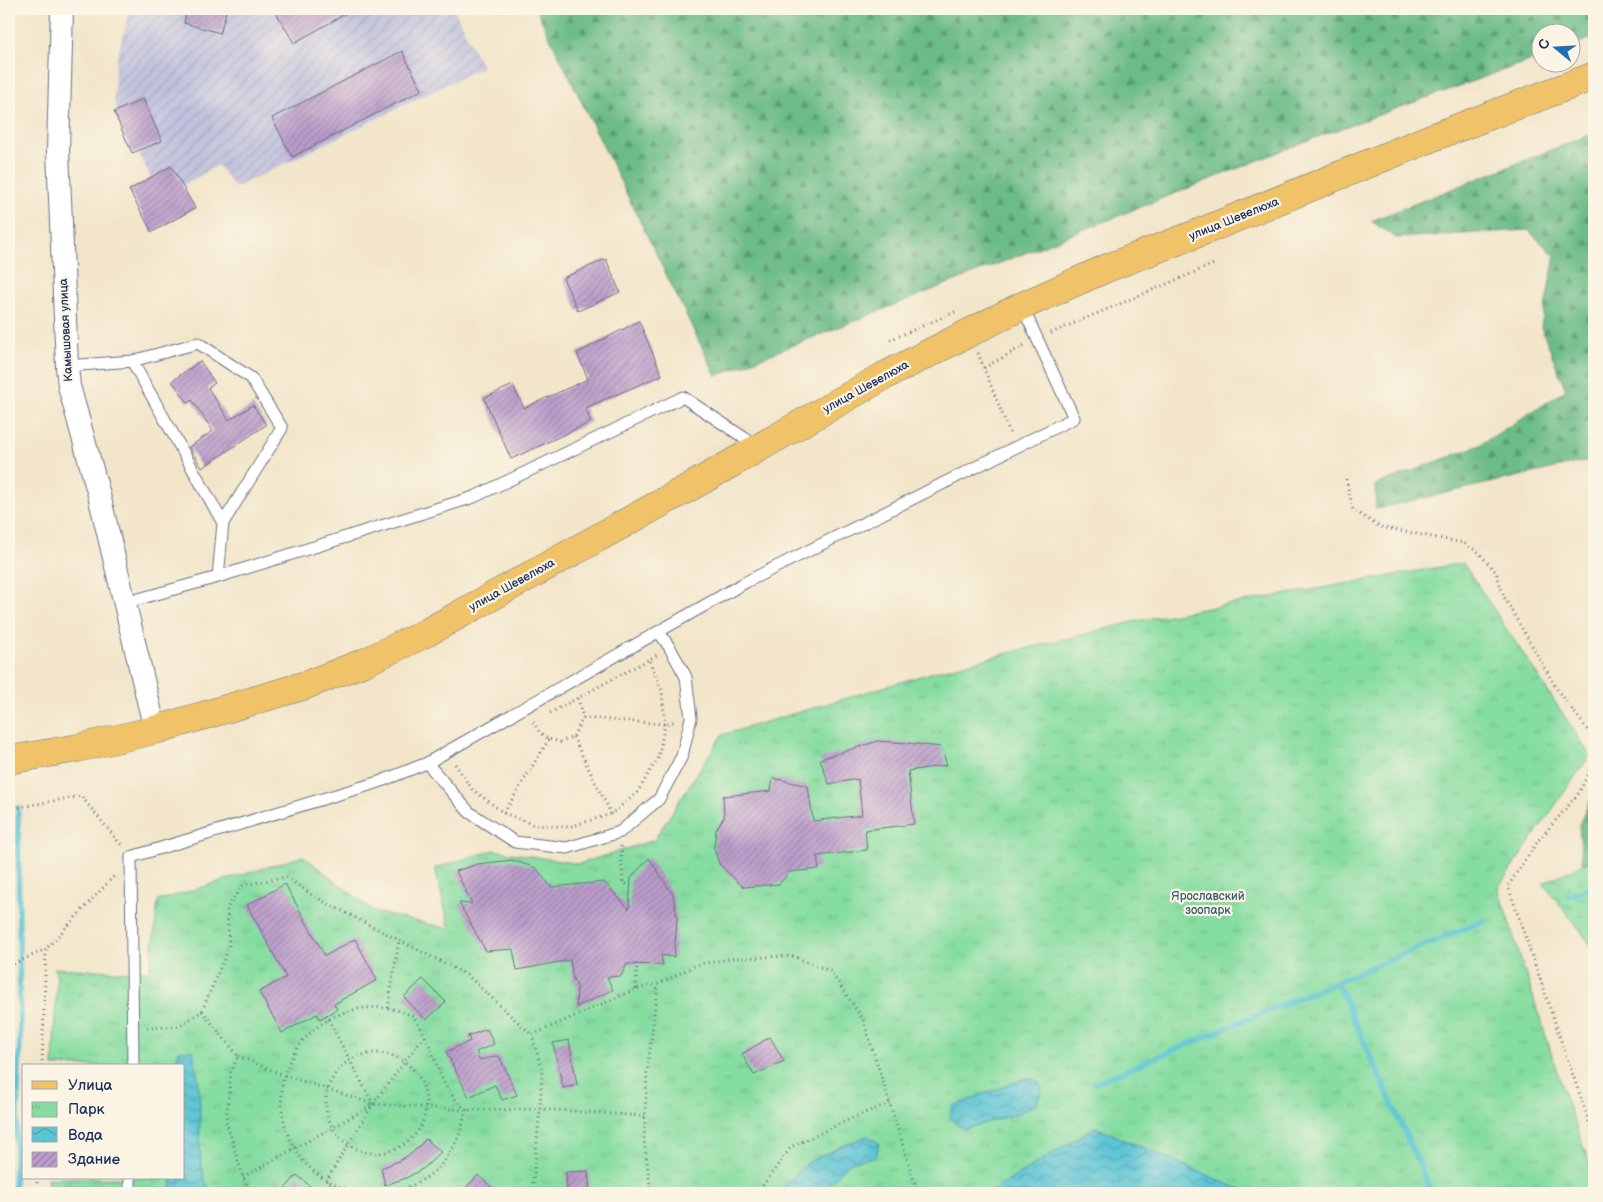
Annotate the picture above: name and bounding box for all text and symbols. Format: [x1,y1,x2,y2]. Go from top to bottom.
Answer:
north arrow [1530,22,1580,72]
text: С [1535,37,1554,51]
street label: улица Шевелюха [1187,194,1281,244]
street label: Камышовая улица [56,278,76,382]
street label: улица Шевелюха [821,357,911,417]
street label: улица Шевелюха [467,555,557,615]
park label: Ярославский зоопарк [1171,889,1245,918]
legend [22,1064,185,1180]
text: Улица [68,1076,113,1095]
text: Парк [68,1100,105,1119]
text: Вода [68,1126,103,1145]
text: Здание [68,1150,120,1169]

